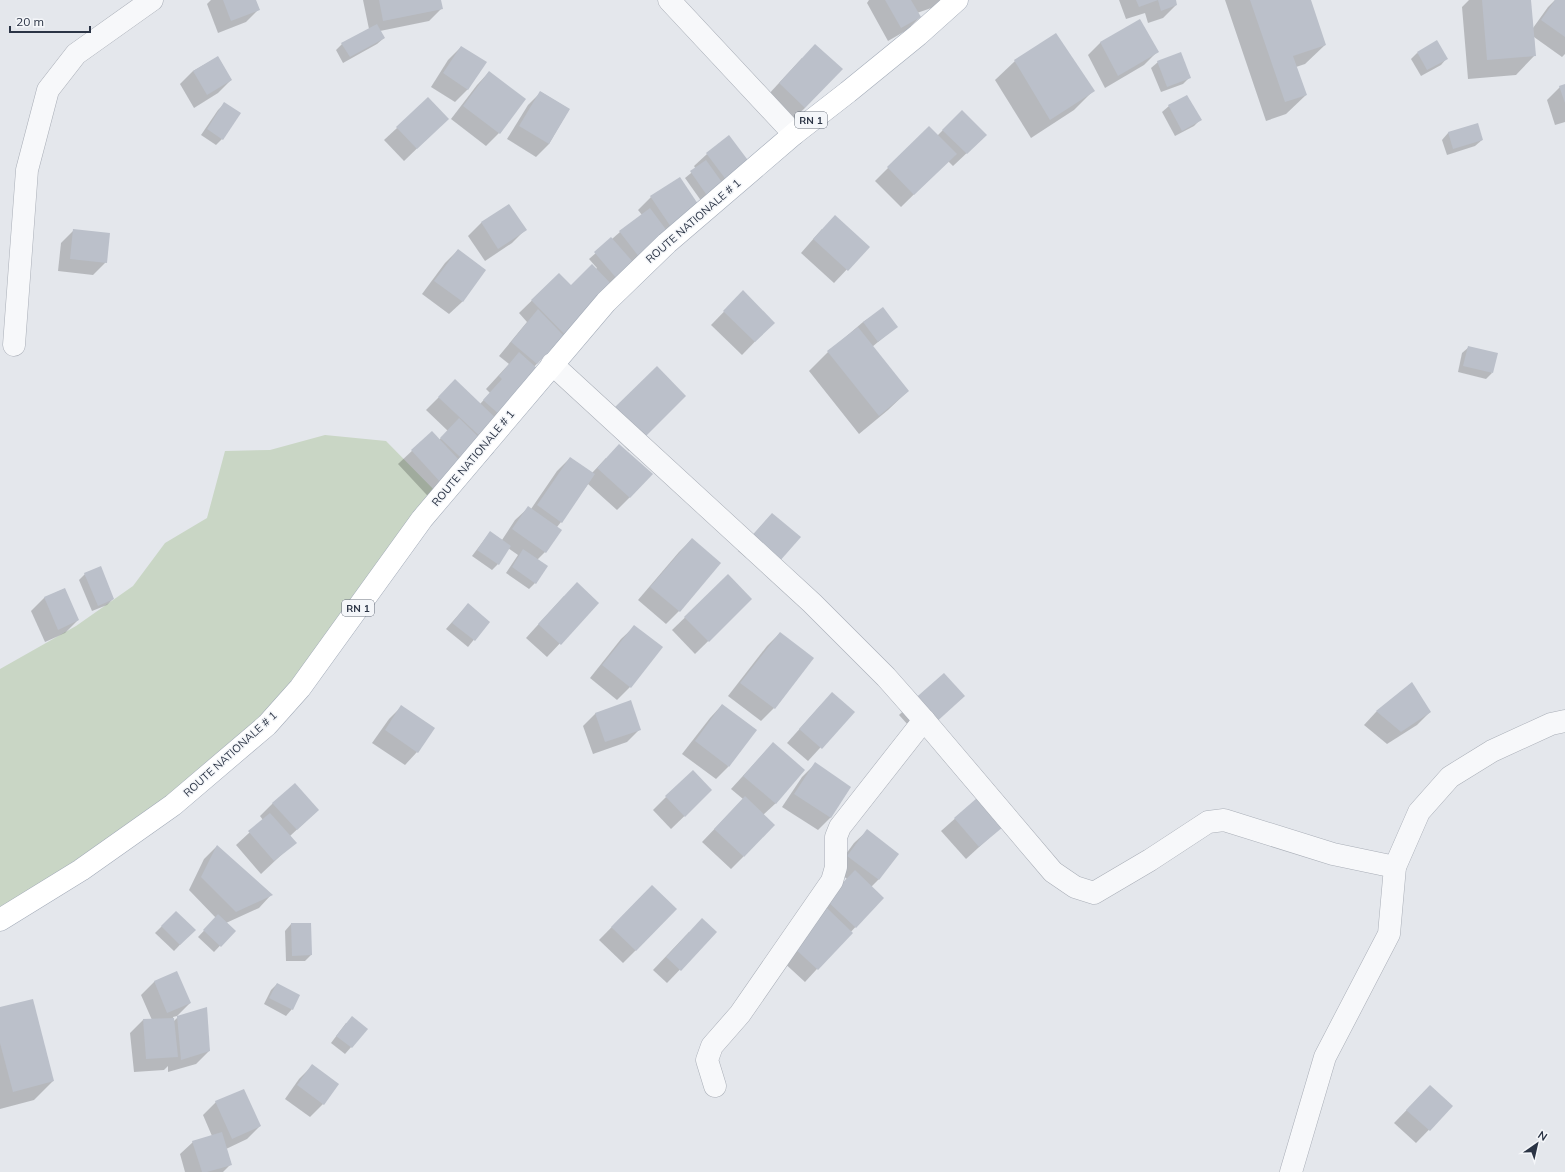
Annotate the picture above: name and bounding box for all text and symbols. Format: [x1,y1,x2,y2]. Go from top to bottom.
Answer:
scale bar [10,8,90,34]
text: 20 m [16,14,44,29]
road number: RN 1 [795,112,827,128]
street label: ROUTE NATIONALE # 1 [643,176,743,266]
street label: ROUTE NATIONALE # 1 [429,407,517,509]
road number: RN 1 [342,600,374,616]
street label: ROUTE NATIONALE # 1 [180,708,280,800]
north arrow [1517,1124,1557,1164]
text: N [1535,1128,1550,1144]

